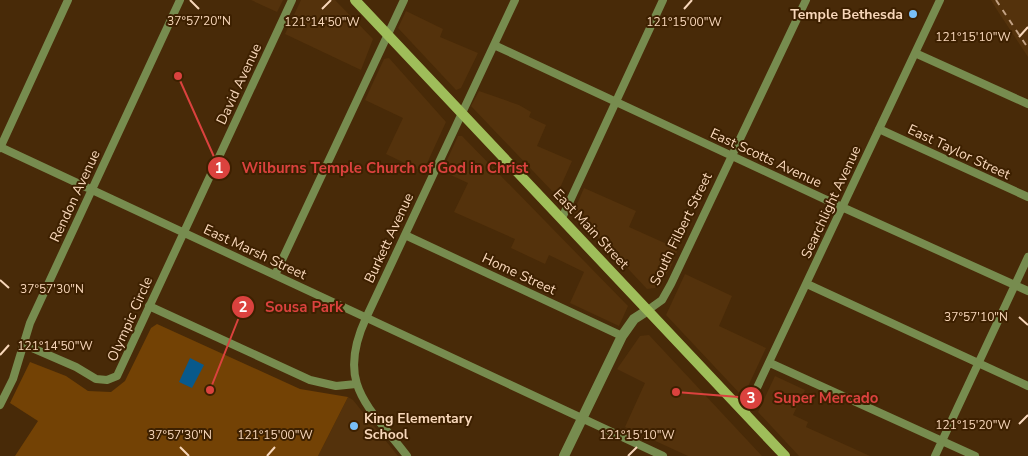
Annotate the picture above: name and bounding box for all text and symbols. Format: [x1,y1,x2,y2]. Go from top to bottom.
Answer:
place label: Temple Bethesda [790,5,903,24]
marker: Temple Bethesda [907,8,919,20]
text: 37°57'20"N [167,13,231,29]
text: 121°14'50"W [284,14,360,30]
text: 121°15'00"W [646,14,722,30]
text: 121°15'10"W [935,29,1011,45]
street label: David Avenue [212,40,266,128]
street label: East Taylor Street [905,120,1013,184]
street label: East Scotts Avenue [707,124,825,192]
street label: Searchlight Avenue [796,142,866,262]
street label: Rendon Avenue [45,147,105,245]
callout: Wilburns Temple Church of God in Christ [207,153,539,183]
text: 1 [214,158,224,178]
text: Wilburns Temple Church of God in Christ [242,158,529,178]
street label: South Filbert Street [645,169,717,289]
street label: East Main Street [549,185,633,273]
street label: Burkett Avenue [360,190,418,286]
street label: East Marsh Street [200,220,310,284]
street label: Home Street [479,249,559,299]
street label: Olympic Circle [103,274,157,364]
text: 37°57'30"N [20,281,84,297]
callout: Sousa Park [230,292,353,322]
text: 2 [238,297,248,317]
text: Sousa Park [265,297,344,317]
text: 37°57'10"N [944,309,1008,325]
text: 121°14'50"W [17,338,93,354]
callout: Super Mercado [739,383,889,413]
text: 3 [746,388,756,408]
text: Super Mercado [773,388,879,408]
place label: King Elementary School [364,409,473,444]
text: 121°15'20"W [935,417,1011,433]
marker: King Elementary School [348,420,360,432]
text: 37°57'30"N [148,427,212,443]
text: 121°15'00"W [237,427,313,443]
text: 121°15'10"W [599,427,675,443]

